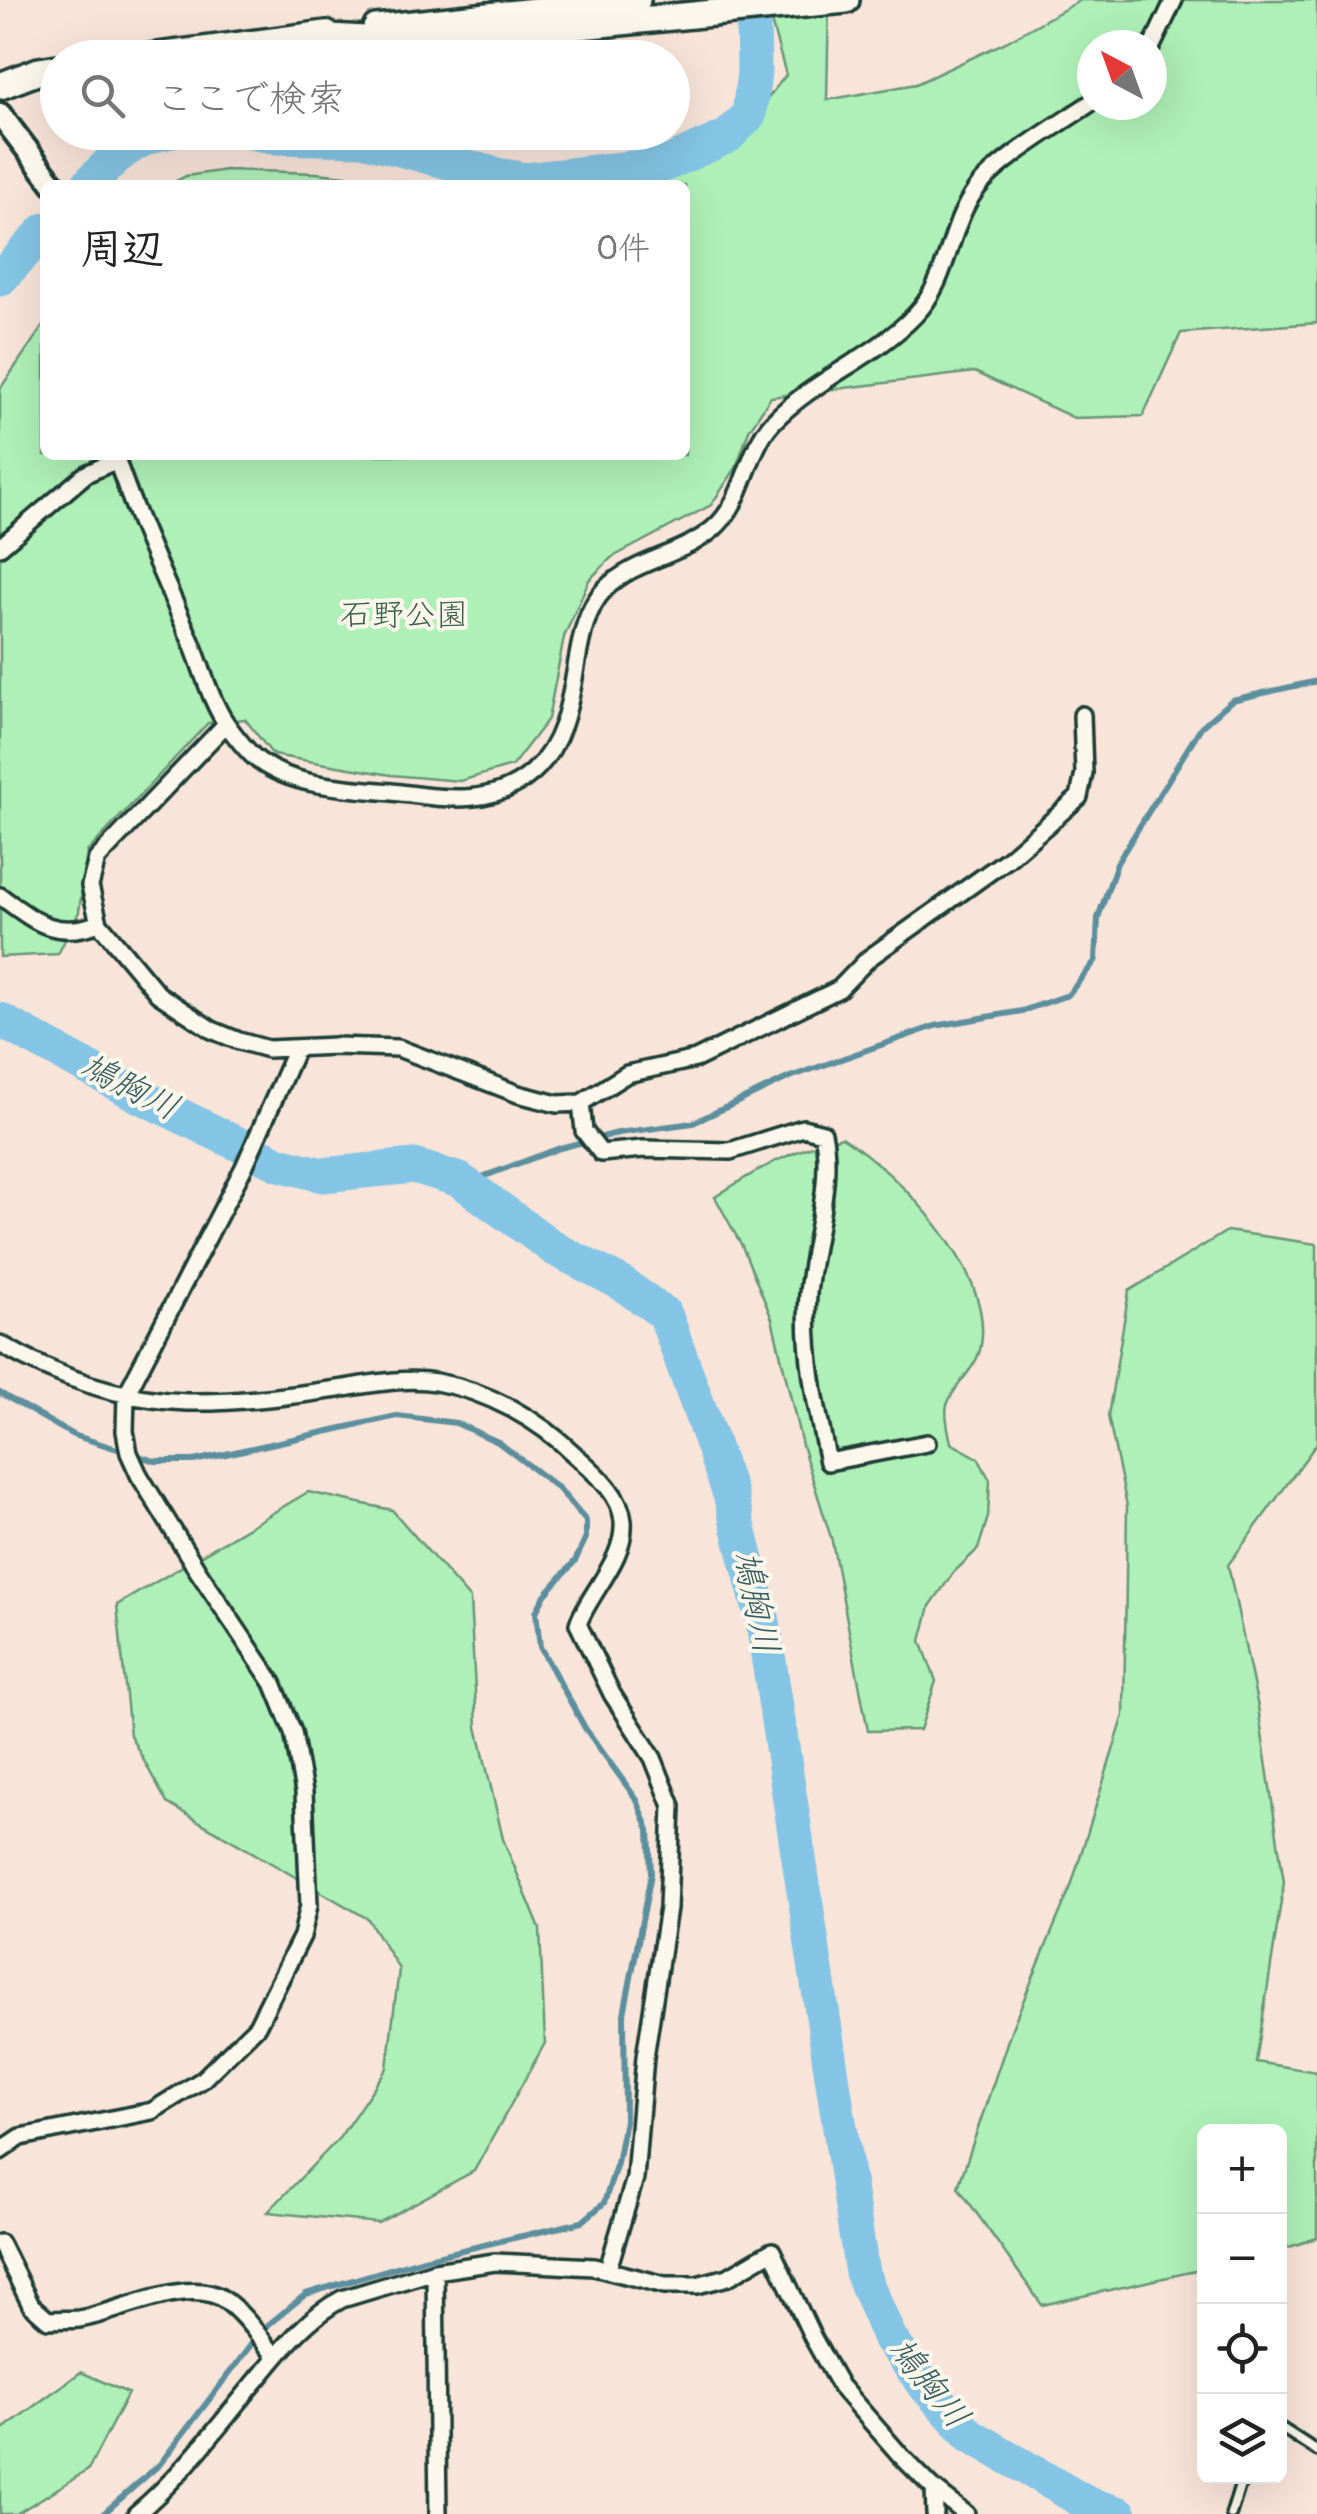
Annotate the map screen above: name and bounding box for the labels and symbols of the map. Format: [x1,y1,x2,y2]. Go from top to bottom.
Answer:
north arrow [1077,30,1167,120]
park label: 石野公園 [340,595,468,635]
water label: 鳩胸川 [73,1044,187,1130]
water label: 鳩胸川 [724,1546,788,1658]
water label: 鳩胸川 [879,2328,979,2438]

